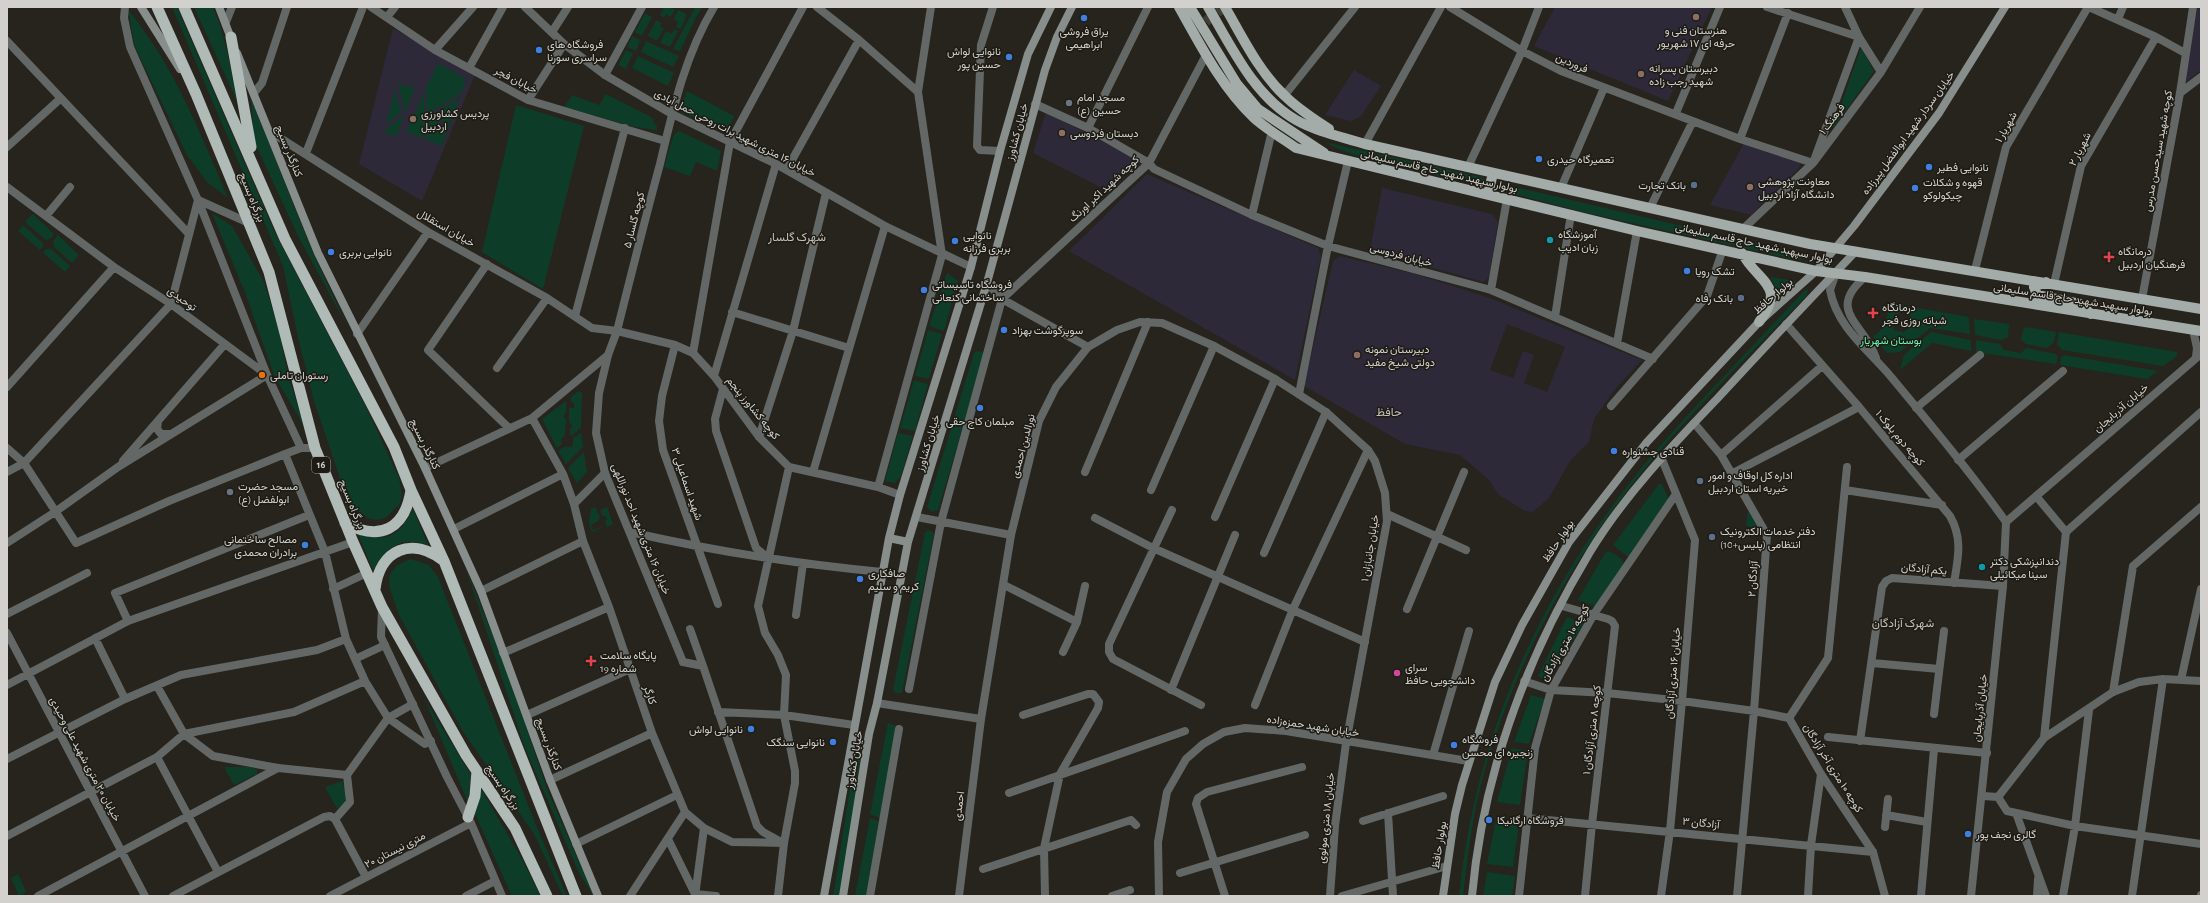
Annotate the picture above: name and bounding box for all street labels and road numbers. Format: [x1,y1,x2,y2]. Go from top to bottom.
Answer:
street label: فروردین [1554,51,1590,76]
street label: خیابان فجر [491,64,539,96]
street label: خیابان سردار شهید ابوالفضل پیرزاده [1860,69,1958,198]
street label: خیابان ۱۶ متری شهید برات روحی حمل آبادی [652,87,817,180]
street label: کوچه شهید سیدحسن مدرس [2142,89,2176,213]
street label: خیابان کشاورز [1004,102,1031,163]
street label: فرهنگ ۱ [1817,102,1848,137]
street label: شهریار ۱ [1993,109,2020,145]
street label: کنارگذر بسیج [272,123,304,180]
street label: شهریار ۲ [2067,130,2094,168]
street label: بولوار سپهبد شهید حاج قاسم سلیمانی [1359,148,1519,196]
street label: کوچه شهید اکبر اورنگ [1067,154,1143,226]
street label: بزرگراه بسیج [235,171,267,224]
street label: کوچه گلسار ۵ [622,191,648,250]
street label: خیابان استقلال [415,207,477,250]
street label: بولوار سپهبد شهید حاج قاسم سلیمانی [1674,221,1834,267]
street label: خیابان فردوسی [1368,241,1433,270]
street label: بولوار حافظ [1751,276,1795,317]
street label: بولوار سپهبد شهید حاج قاسم سلیمانی [1992,281,2153,319]
street label: توحیدی [165,285,199,314]
street label: کوچه کشاورز پنجم [723,374,782,443]
street label: خیابان آذربایجان [2092,381,2151,435]
street label: کوچه دوم بلوک ۱ [1872,408,1927,470]
street label: خیابان کشاورز [914,413,943,474]
street label: نورالدین احمدی [1009,413,1038,480]
street label: کنارگذر بسیج [406,417,442,472]
street label: شهید اسماعیلی ۳ [669,446,705,522]
road number: 16 [312,457,330,473]
street label: خیابان ۱۶ متری شهید احد نوراللهی [609,462,672,596]
street label: بزرگراه بسیج [335,478,367,531]
street label: خیابان جانبازان ۱ [1359,514,1382,582]
street label: بولوار حافظ [1540,518,1577,565]
street label: آزادگان ۲ [1746,559,1761,597]
street label: یکم آزادگان [1900,562,1948,578]
street label: کوچه ۱۰ متری آزادگان [1539,603,1593,684]
street label: خیابان ۱۶ متری آزادگان [1664,627,1683,719]
street label: خیابان آذربایجان [1971,673,1990,743]
street label: کارگر [640,683,658,707]
street label: کوچه ۸ متری آزادگان ۱ [1581,685,1605,776]
street label: خیابان ۲۰ متری شهید علی وحیدی [47,695,123,824]
street label: خیابان شهید حمزه‌زاده [1266,713,1360,740]
street label: کنارگذر بسیج [533,716,564,773]
street label: کوچه ۱۰ متری آخر آزادگان [1800,722,1865,815]
street label: خیابان کشاورز [843,730,866,791]
street label: بزرگراه بسیج [482,762,522,813]
street label: خیابان ۱۸ متری مولوی [1316,772,1337,864]
street label: احمدی [952,791,967,822]
street label: آزادگان ۳ [1682,816,1722,832]
street label: بولوار حافظ [1430,820,1449,870]
street label: ۲۰ متری نیستان [363,830,428,871]

